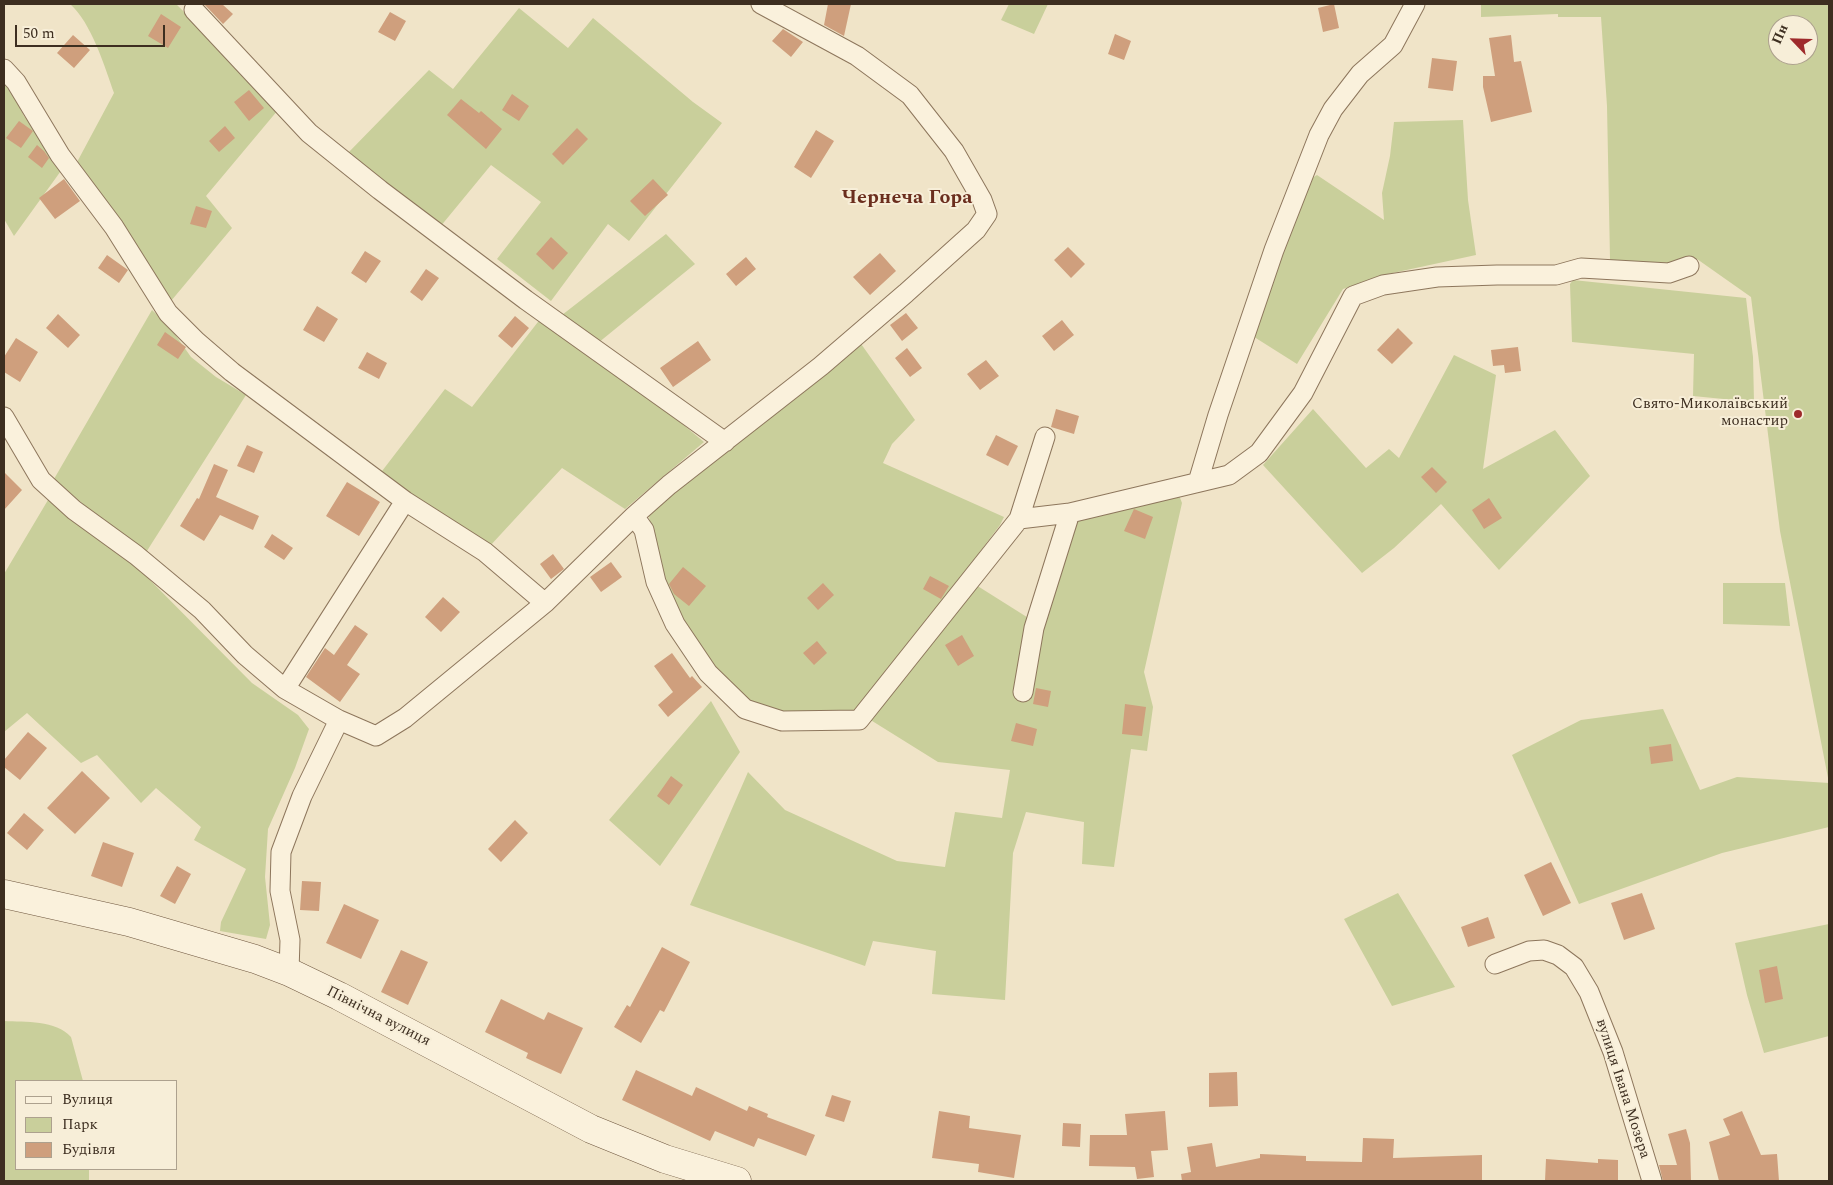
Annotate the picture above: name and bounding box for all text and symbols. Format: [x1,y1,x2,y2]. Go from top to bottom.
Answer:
scale bar [18,15,168,47]
north arrow [1768,15,1818,65]
text: Пн [1766,21,1793,48]
text: 50 m [23,22,55,45]
district label: Чернеча Гора [842,187,972,211]
place label: Свято-Миколаївський монастир [1632,396,1788,431]
marker: Свято-Миколаївський монастир [1792,408,1804,420]
street label: Північна вулиця [323,983,433,1051]
street label: вулиця Івана Мозера [1591,1017,1653,1161]
legend [15,1080,178,1170]
text: Вулиця [62,1088,113,1111]
text: Парк [62,1113,98,1136]
text: Будівля [62,1138,116,1161]

